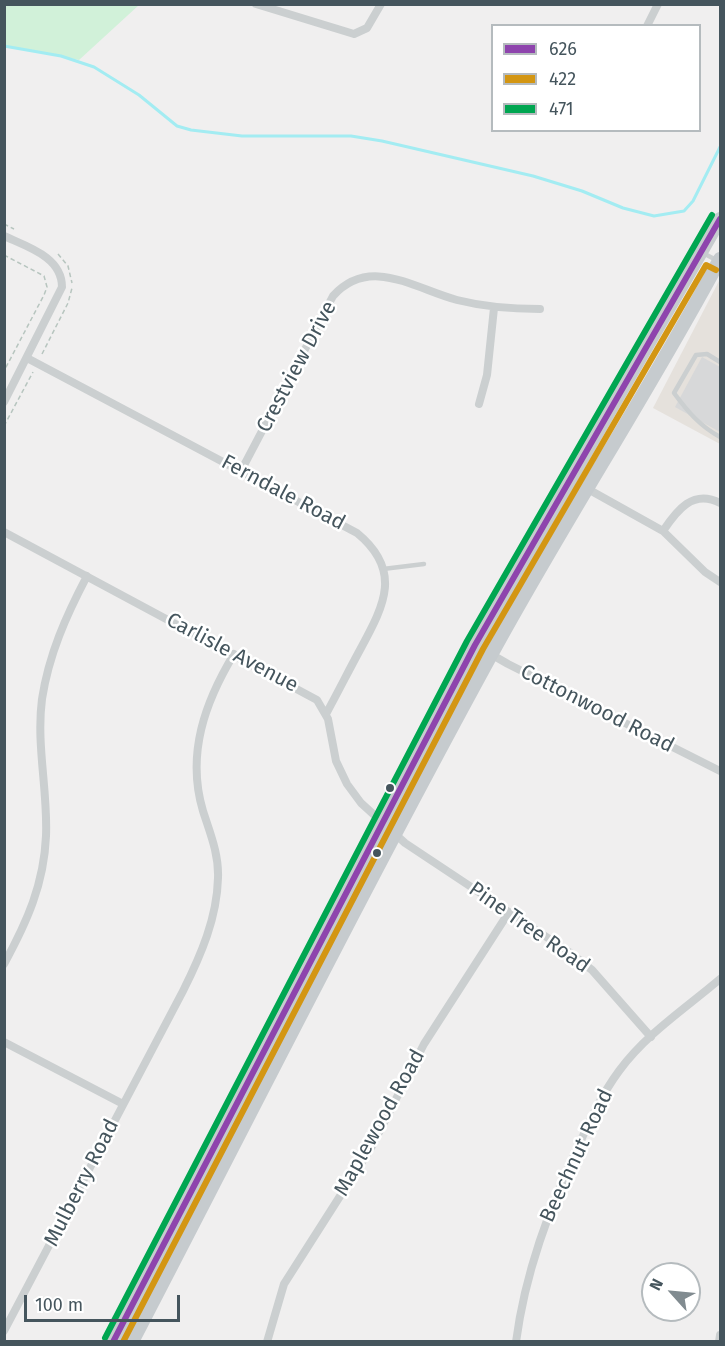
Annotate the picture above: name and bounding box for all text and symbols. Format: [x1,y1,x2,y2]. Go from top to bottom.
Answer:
legend [491,24,701,132]
text: 626 [549,38,577,60]
text: 422 [549,68,576,90]
text: 471 [549,98,574,120]
street label: Crestview Drive [252,297,342,437]
street label: Ferndale Road [217,450,349,536]
street label: Carlisle Avenue [162,608,302,698]
street label: Cottonwood Road [516,659,678,759]
unlabelled marker [384,782,396,794]
unlabelled marker [371,847,383,859]
street label: Pine Tree Road [464,877,594,979]
street label: Maplewood Road [329,1045,431,1201]
street label: Beechnut Road [535,1085,619,1227]
street label: Mulberry Road [39,1115,125,1251]
north arrow [641,1262,701,1322]
text: N [645,1275,667,1294]
scale bar [27,1283,183,1321]
text: 100 m [35,1294,83,1316]

